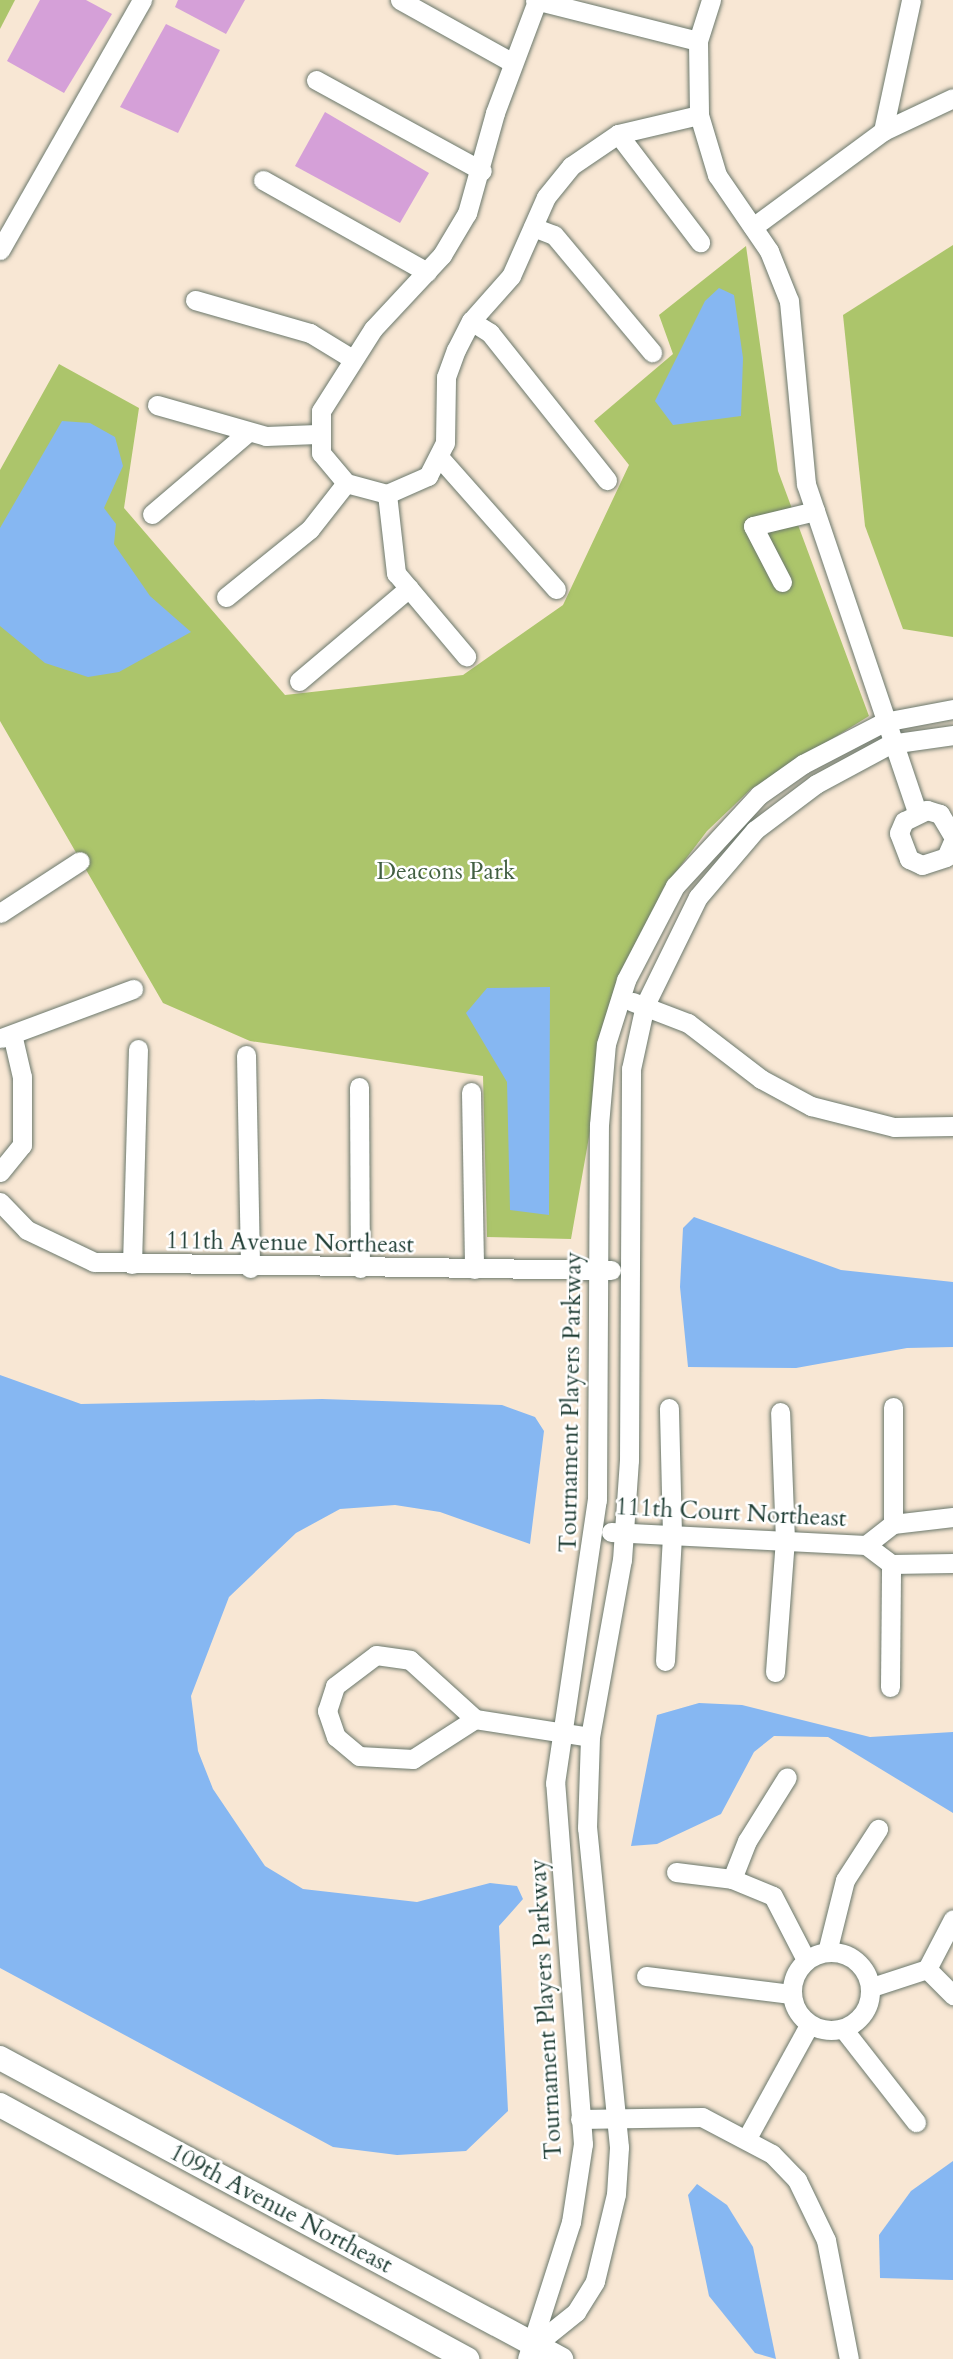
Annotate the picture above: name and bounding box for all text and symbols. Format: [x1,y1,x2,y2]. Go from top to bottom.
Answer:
park label: Deacons Park [377,858,515,886]
street label: 111th Avenue Northeast [166,1226,414,1260]
street label: Tournament Players Parkway [554,1251,588,1553]
street label: 111th Court Northeast [615,1493,847,1533]
street label: Tournament Players Parkway [524,1858,568,2160]
street label: 109th Avenue Northeast [165,2138,397,2280]

